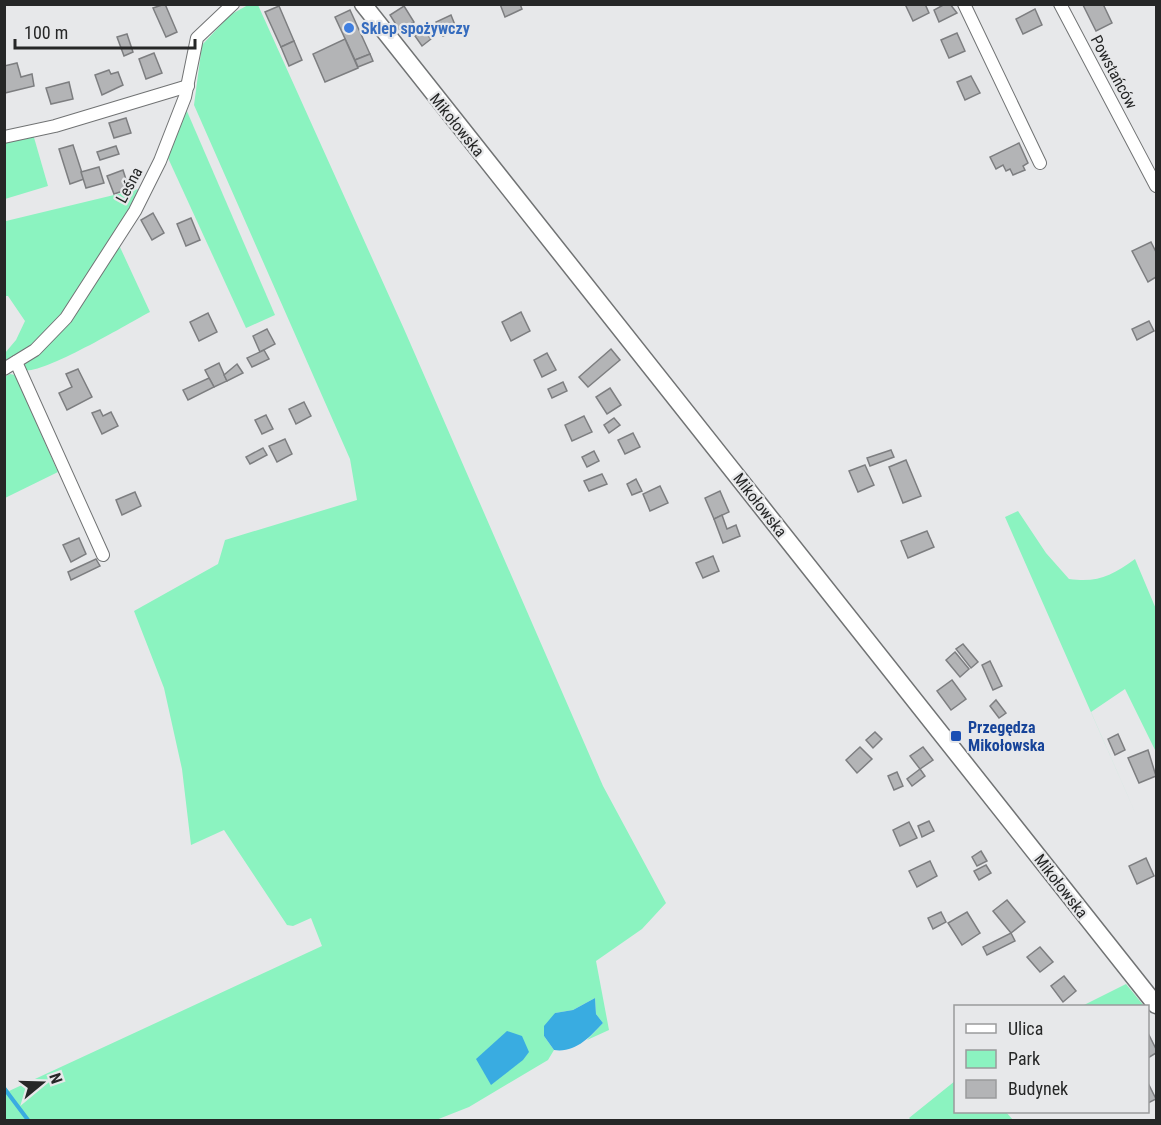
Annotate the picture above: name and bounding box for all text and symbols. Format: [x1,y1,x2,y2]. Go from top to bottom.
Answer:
scale bar [15,12,195,50]
place label: Sklep spożywczy [361,19,470,38]
marker: Sklep spożywczy [342,21,356,35]
text: 100 m [24,22,68,43]
street label: Powstańców [1087,32,1141,112]
street label: Mikołowska [426,90,488,160]
street label: Leśna [112,164,146,206]
street label: Mikołowska [729,469,791,541]
place label: Przegędza Mikołowska [968,718,1045,755]
marker: Przegędza Mikołowska [949,729,963,743]
street label: Mikołowska [1030,850,1092,922]
legend [954,1005,1149,1113]
text: Ulica [1008,1018,1043,1039]
text: Park [1008,1048,1040,1069]
north arrow [12,1053,72,1113]
text: N [45,1071,66,1086]
text: Budynek [1008,1078,1068,1099]

